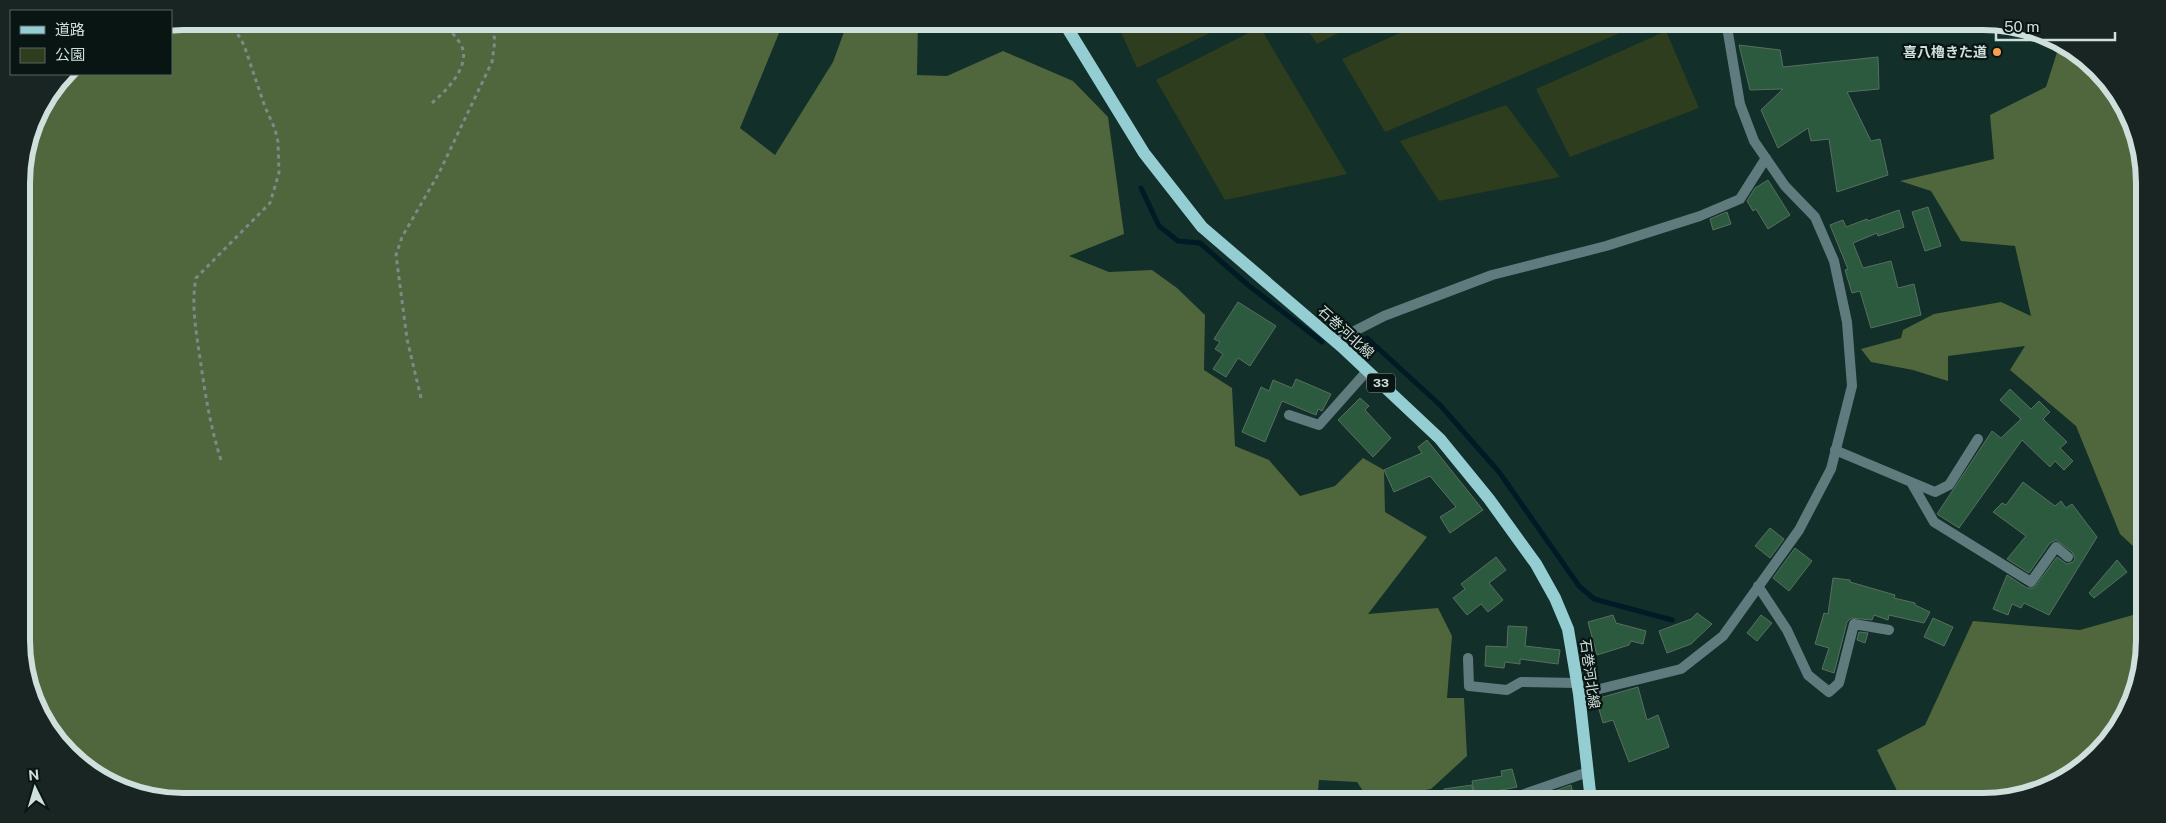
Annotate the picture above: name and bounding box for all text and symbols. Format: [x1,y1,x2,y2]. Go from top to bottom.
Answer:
legend [10,10,172,75]
scale bar [1996,10,2115,42]
text: 50 m [2004,18,2039,35]
text: 道路 [55,21,85,38]
place label: 喜八櫓きた道 [1903,44,1987,60]
text: 公園 [55,46,85,63]
marker: 喜八櫓きた道 [1991,46,2003,58]
street label: 石巻河北線 [1315,303,1377,361]
road number: 33 [1367,373,1395,392]
street label: 石巻河北線 [1577,638,1603,710]
north arrow [10,763,60,813]
text: N [28,767,40,783]

